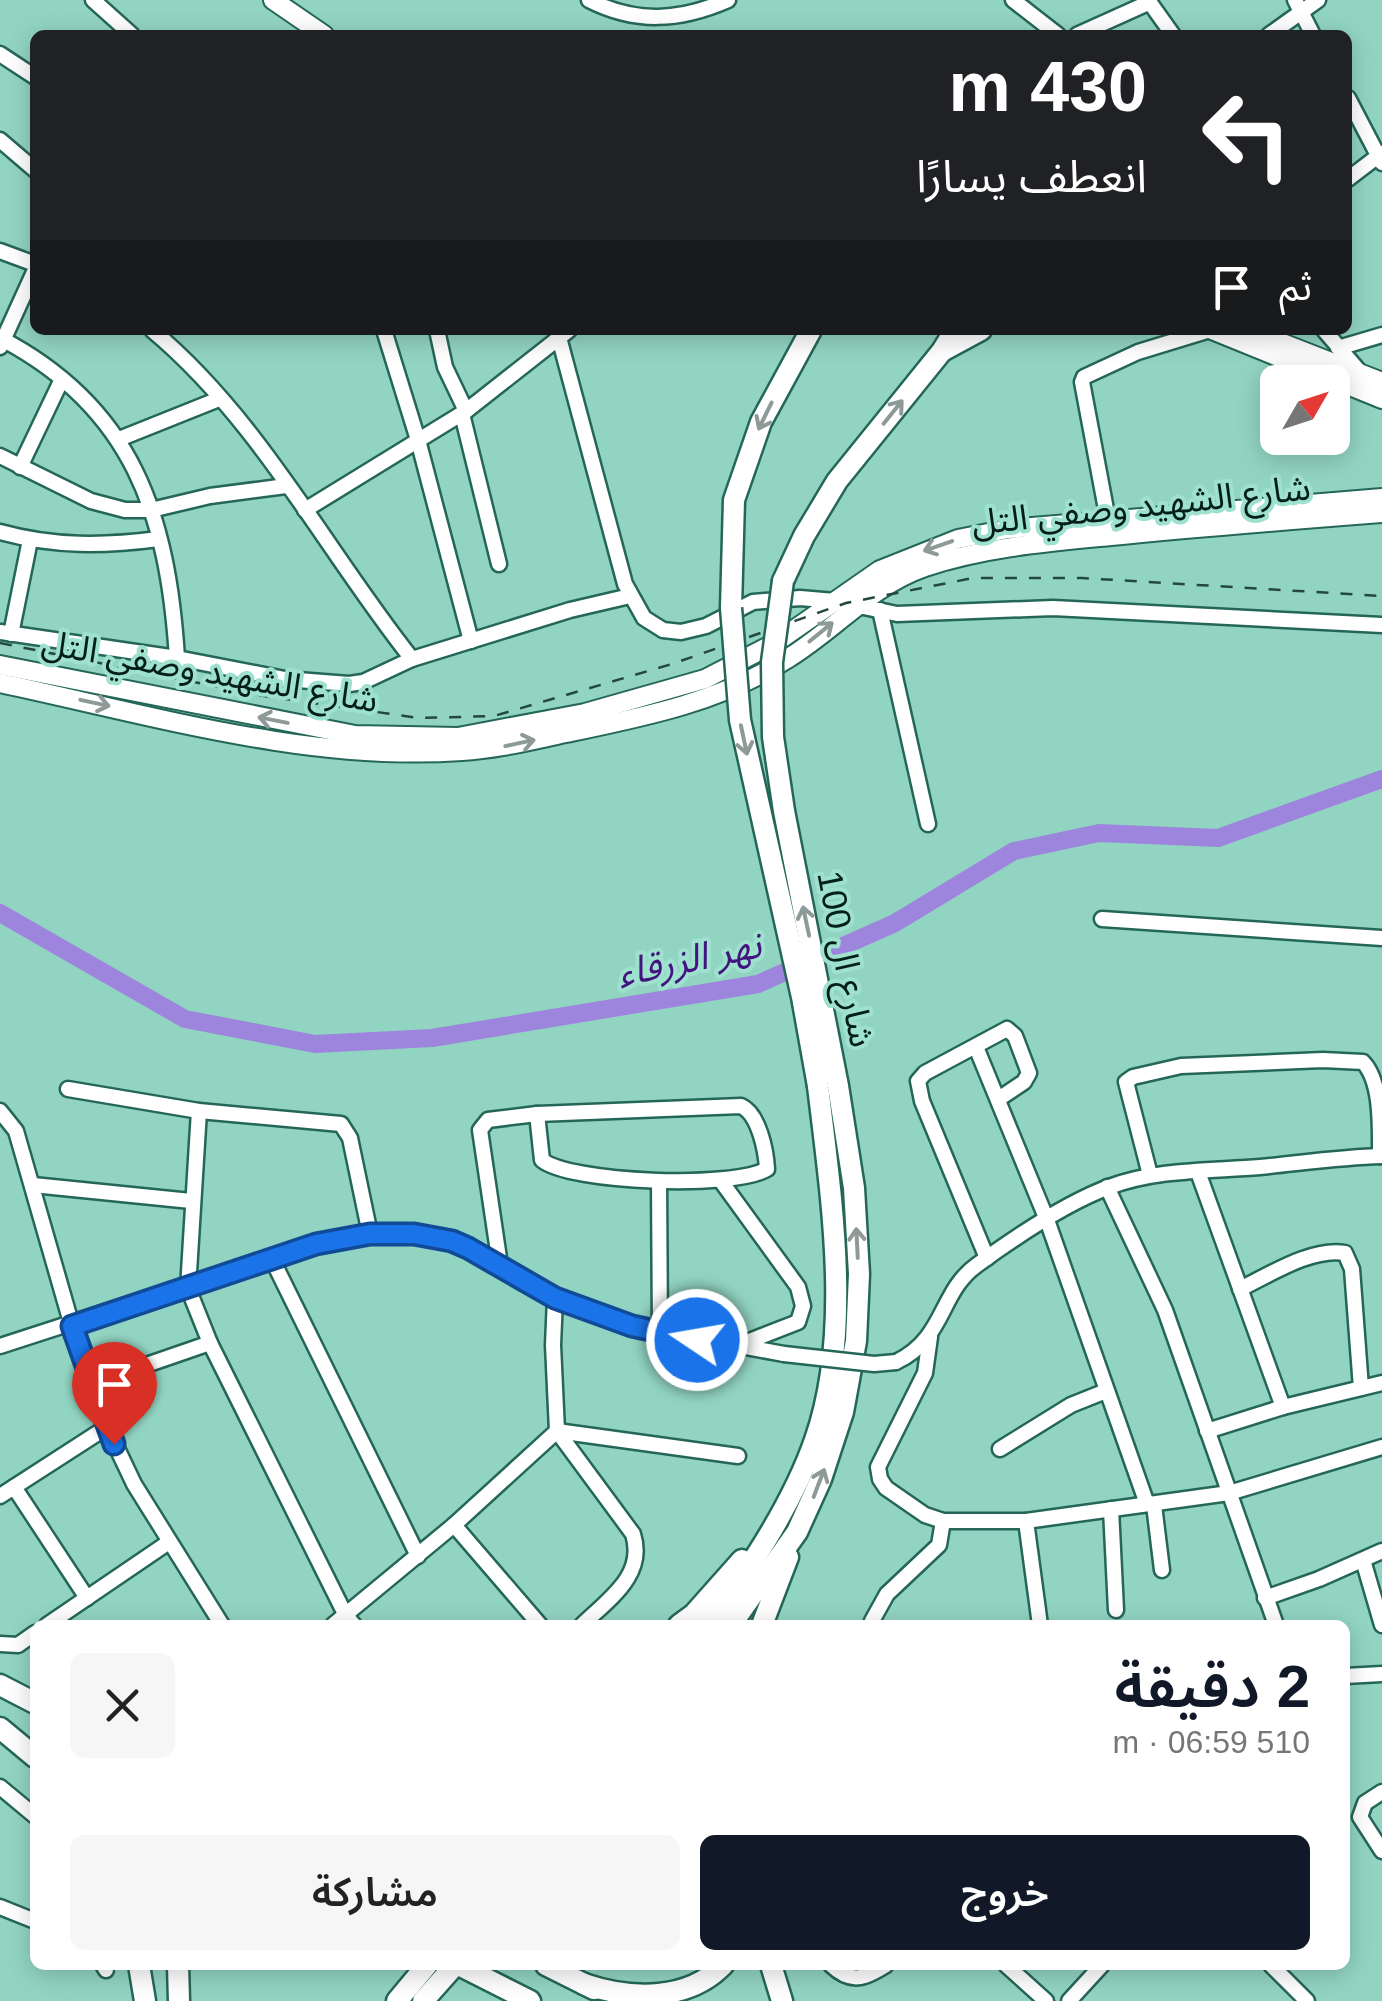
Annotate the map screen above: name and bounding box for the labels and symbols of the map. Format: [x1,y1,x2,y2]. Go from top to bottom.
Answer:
north arrow [1260,365,1350,455]
one-way arrow [882,400,904,426]
one-way arrow [755,401,774,430]
street label: شارع الشهيد وصفي التل [970,467,1313,550]
one-way arrow [922,538,954,556]
street label: شارع الشهيد وصفي التل [38,622,381,727]
one-way arrow [807,622,834,643]
one-way arrow [79,695,111,713]
one-way arrow [258,710,290,729]
one-way arrow [736,723,754,755]
one-way arrow [503,733,535,751]
street label: شارع ال 100 [803,867,883,1052]
one-way arrow [796,906,814,938]
water label: نهر الزرقاء [613,923,767,996]
one-way arrow [847,1228,866,1260]
position arrow [645,1288,749,1392]
pin [72,1342,157,1445]
one-way arrow [811,1469,829,1500]

